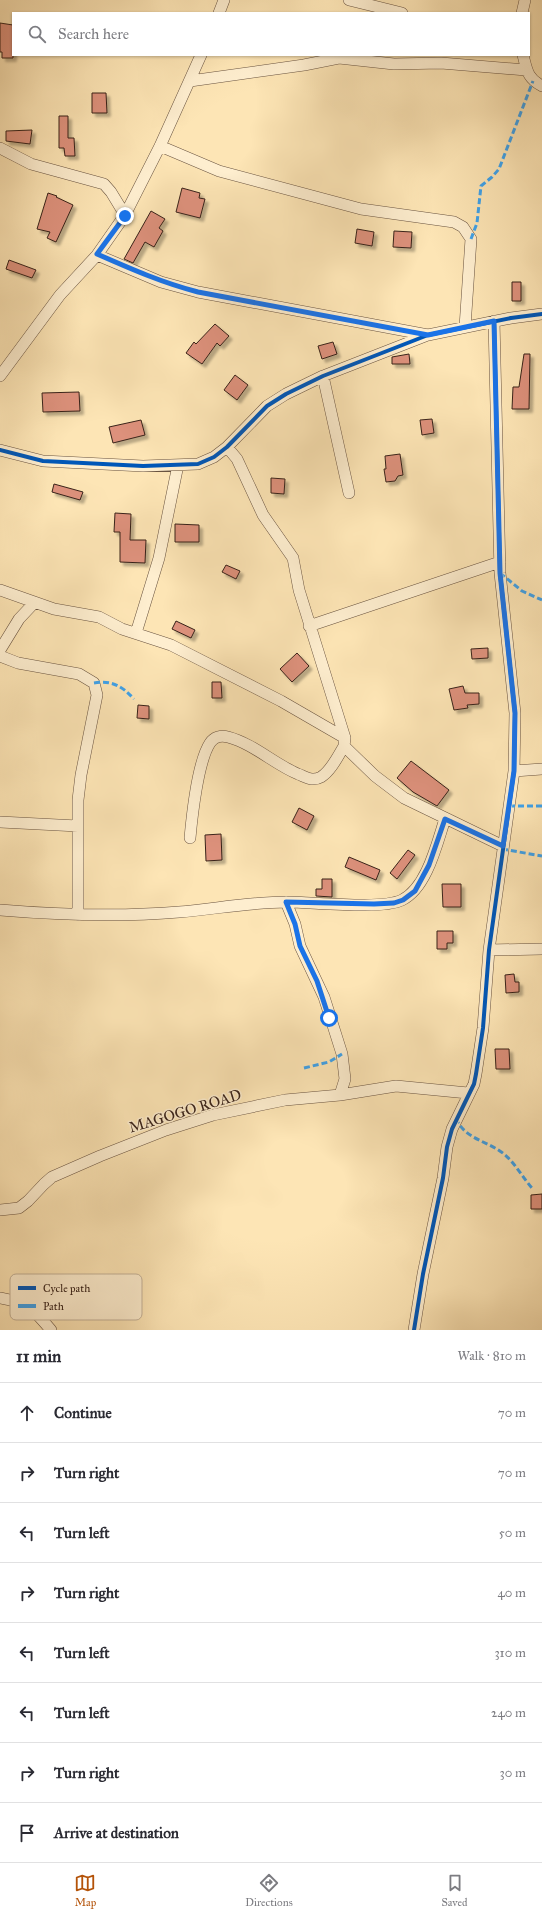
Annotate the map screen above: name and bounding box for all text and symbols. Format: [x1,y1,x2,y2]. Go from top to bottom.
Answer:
search box [12,12,530,56]
icon: search [26,23,48,45]
text: Search here [58,25,129,43]
route end [116,207,134,225]
route start [320,1009,338,1027]
street label: MAGOGO ROAD [127,1085,244,1137]
legend [10,1274,142,1320]
text: Cycle path [43,1282,90,1295]
text: Path [43,1300,64,1313]
text: 11 min [16,1346,61,1367]
text: Walk · 810 m [458,1348,526,1364]
icon: ahead [16,1402,38,1424]
text: Continue [54,1404,112,1422]
text: 70 m [498,1405,526,1421]
icon: right [16,1462,38,1484]
text: Turn right [54,1464,119,1482]
text: 70 m [498,1465,526,1481]
icon: left [16,1522,38,1544]
text: Turn left [54,1524,110,1542]
text: 50 m [499,1525,526,1541]
icon: right [16,1582,38,1604]
text: Turn right [54,1584,119,1602]
text: 40 m [497,1585,526,1601]
icon: left [16,1642,38,1664]
text: Turn left [54,1644,110,1662]
text: 310 m [494,1645,526,1661]
icon: left [16,1702,38,1724]
text: Turn left [54,1704,110,1722]
text: 240 m [491,1705,526,1721]
icon: right [16,1762,38,1784]
text: Turn right [54,1764,119,1782]
text: 30 m [500,1765,526,1781]
icon: arrive [16,1822,38,1844]
text: Arrive at destination [54,1824,179,1842]
tab: Map [74,1872,96,1909]
tab: Directions [245,1872,293,1909]
tab: Saved [441,1872,468,1909]

